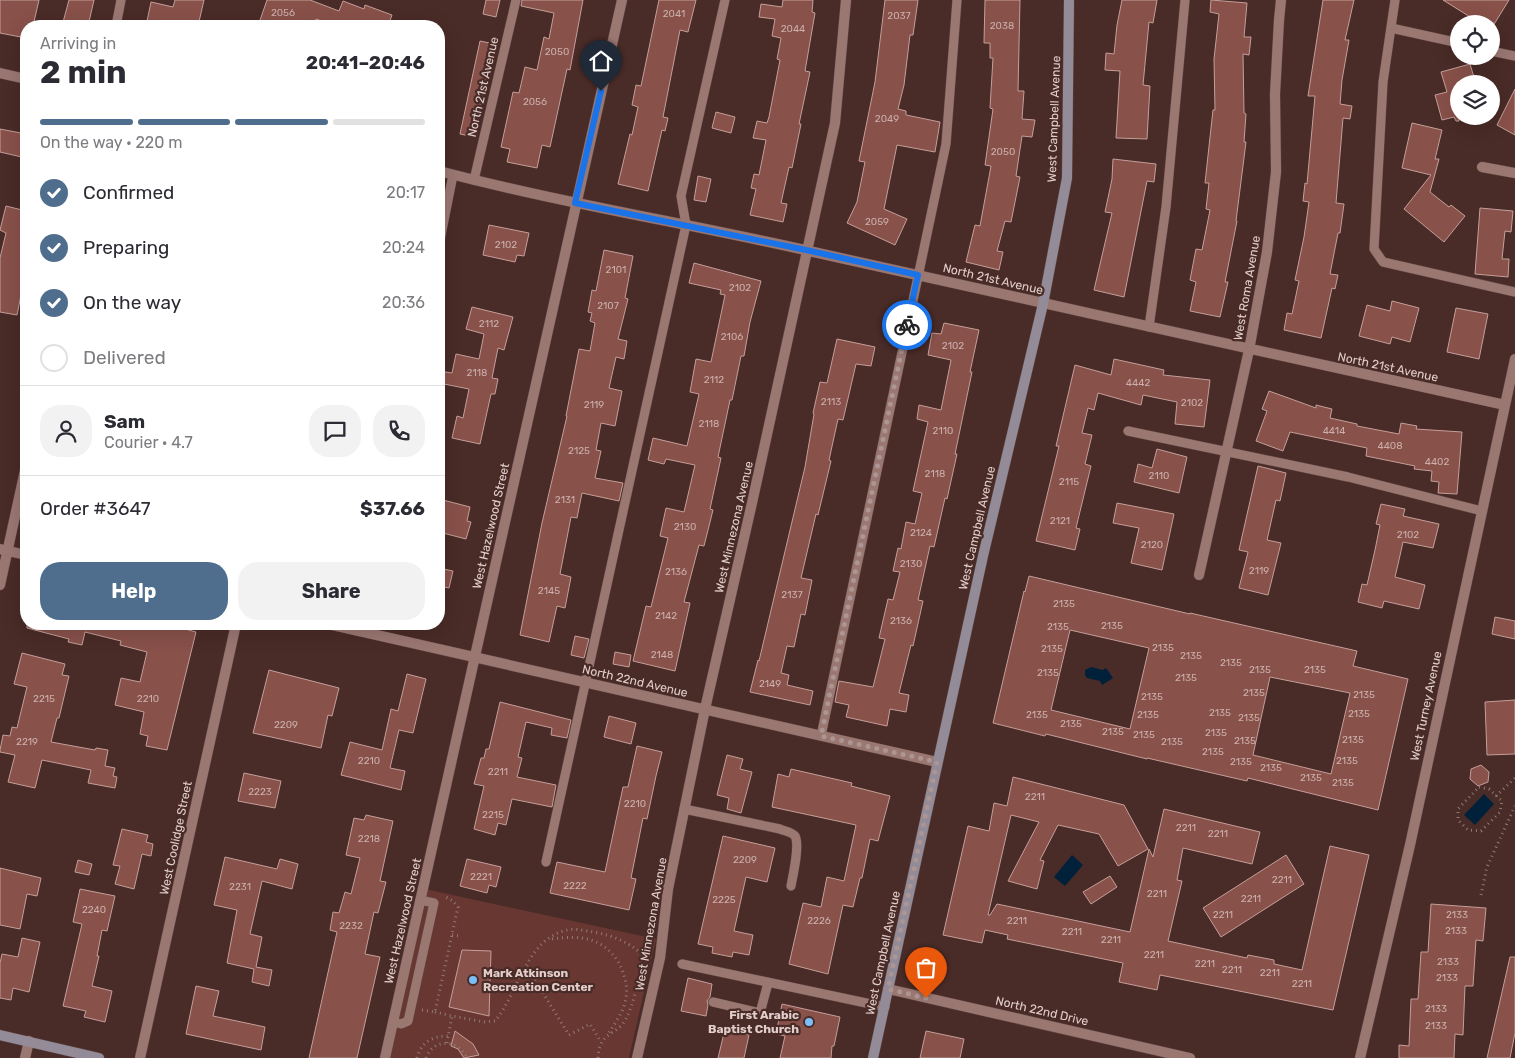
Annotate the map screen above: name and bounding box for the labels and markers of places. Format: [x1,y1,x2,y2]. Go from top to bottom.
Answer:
pin [580,40,622,91]
pin [905,947,947,998]
place label: Mark Atkinson Recreation Center [483,966,594,994]
marker: Mark Atkinson Recreation Center [467,974,479,986]
place label: First Arabic Baptist Church [708,1008,799,1036]
marker: First Arabic Baptist Church [803,1016,815,1028]

